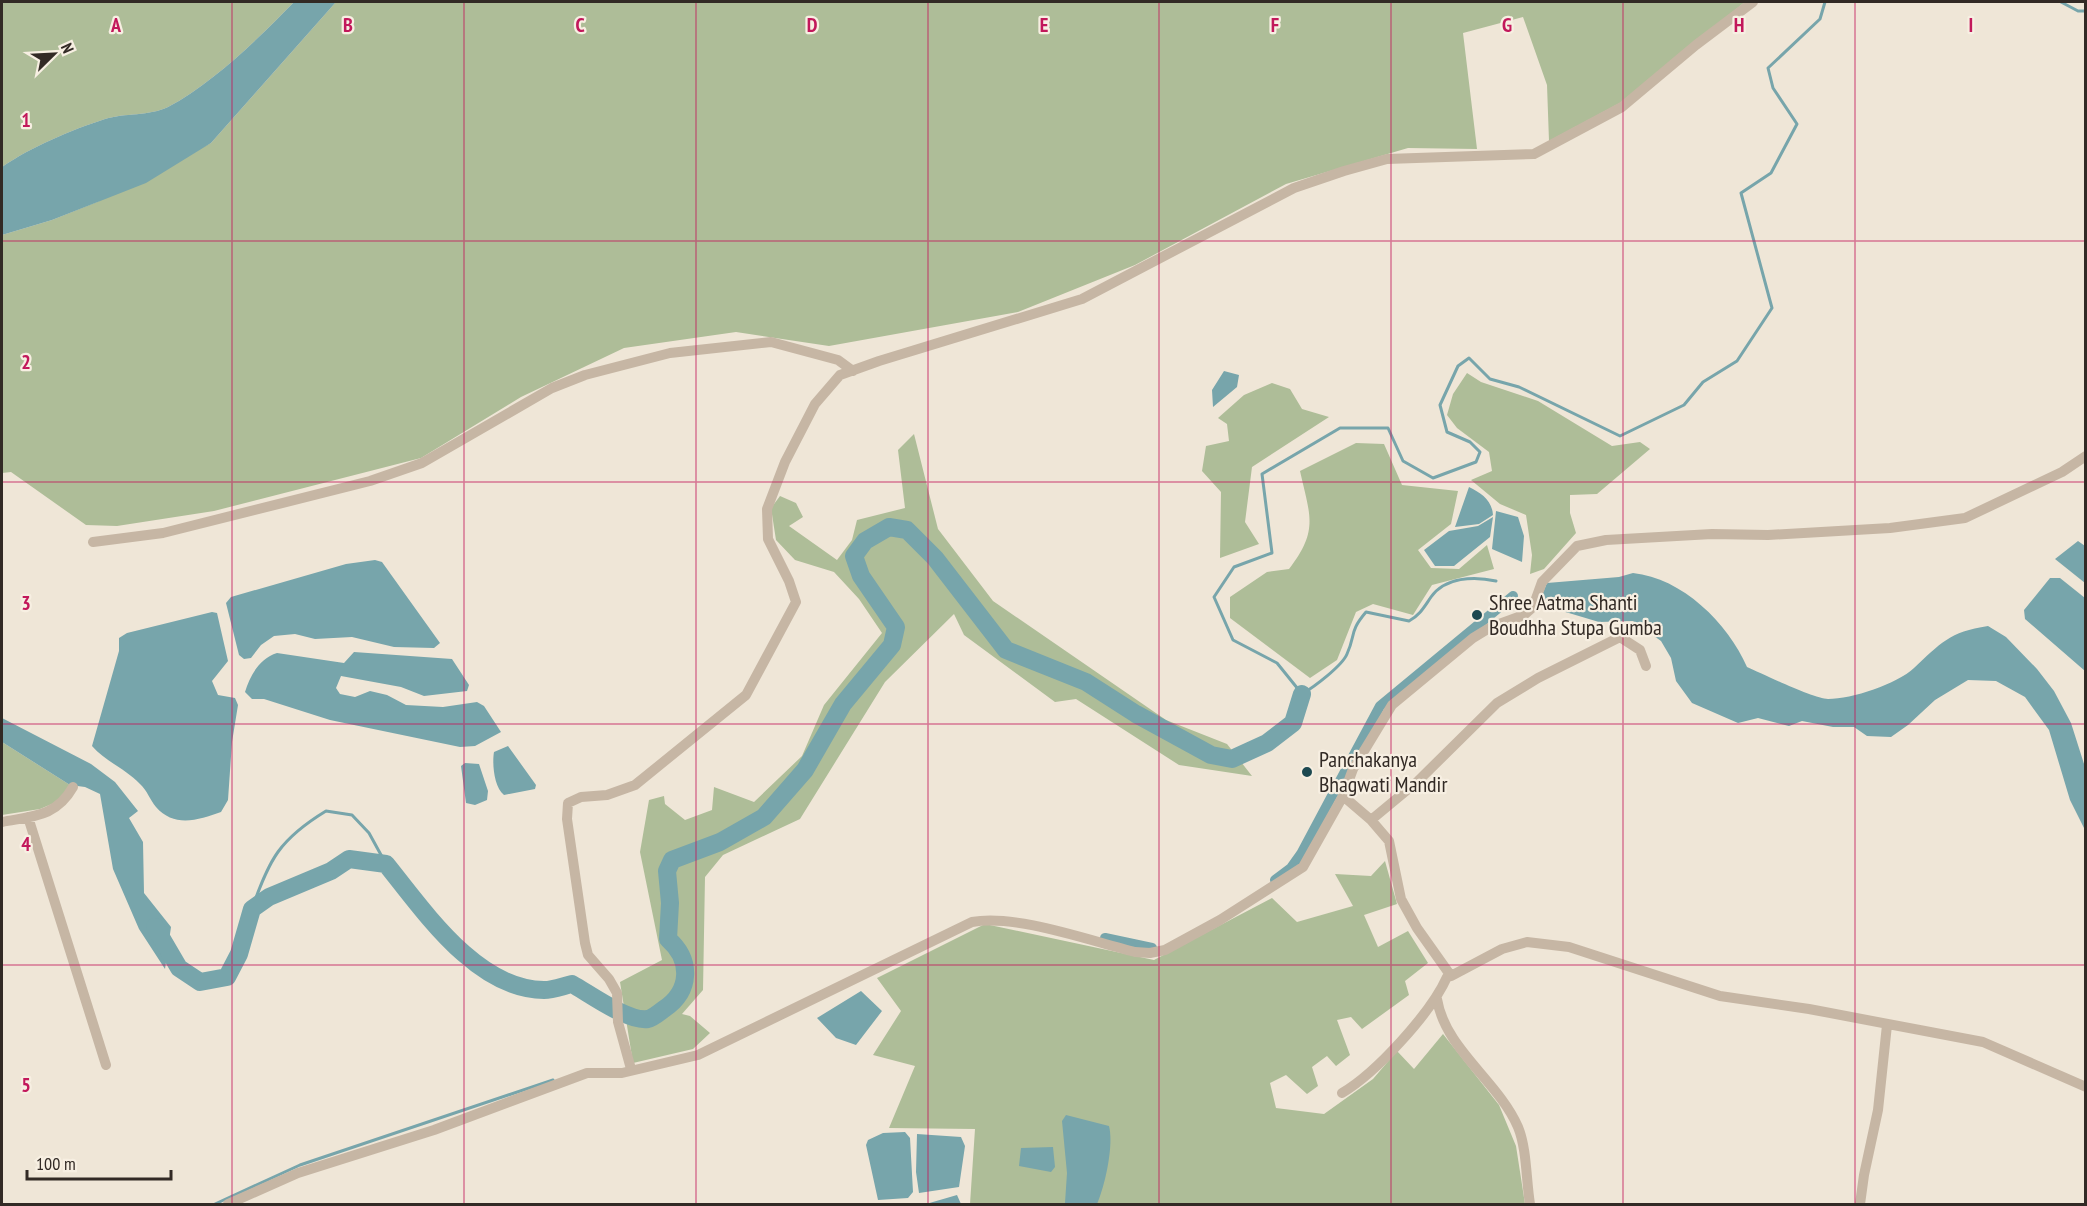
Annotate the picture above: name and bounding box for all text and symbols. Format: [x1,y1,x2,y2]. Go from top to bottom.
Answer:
text: A [110,12,122,38]
text: B [343,12,353,38]
text: C [575,12,585,38]
text: D [807,12,818,38]
text: E [1040,12,1048,38]
text: F [1271,12,1279,38]
text: G [1502,12,1512,38]
text: H [1734,12,1744,38]
text: I [1969,12,1973,38]
north arrow [24,24,84,84]
text: N [57,40,79,56]
text: 1 [21,107,31,133]
text: 2 [21,349,31,375]
place label: Shree Aatma Shanti Boudhha Stupa Gumba [1489,588,1662,641]
text: 3 [21,590,31,616]
marker: Shree Aatma Shanti Boudhha Stupa Gumba [1470,608,1484,622]
place label: Panchakanya Bhagwati Mandir [1319,745,1447,798]
marker: Panchakanya Bhagwati Mandir [1300,765,1314,779]
text: 4 [21,831,31,857]
text: 5 [21,1072,31,1098]
scale bar [27,1143,171,1181]
text: 100 m [36,1152,76,1175]

